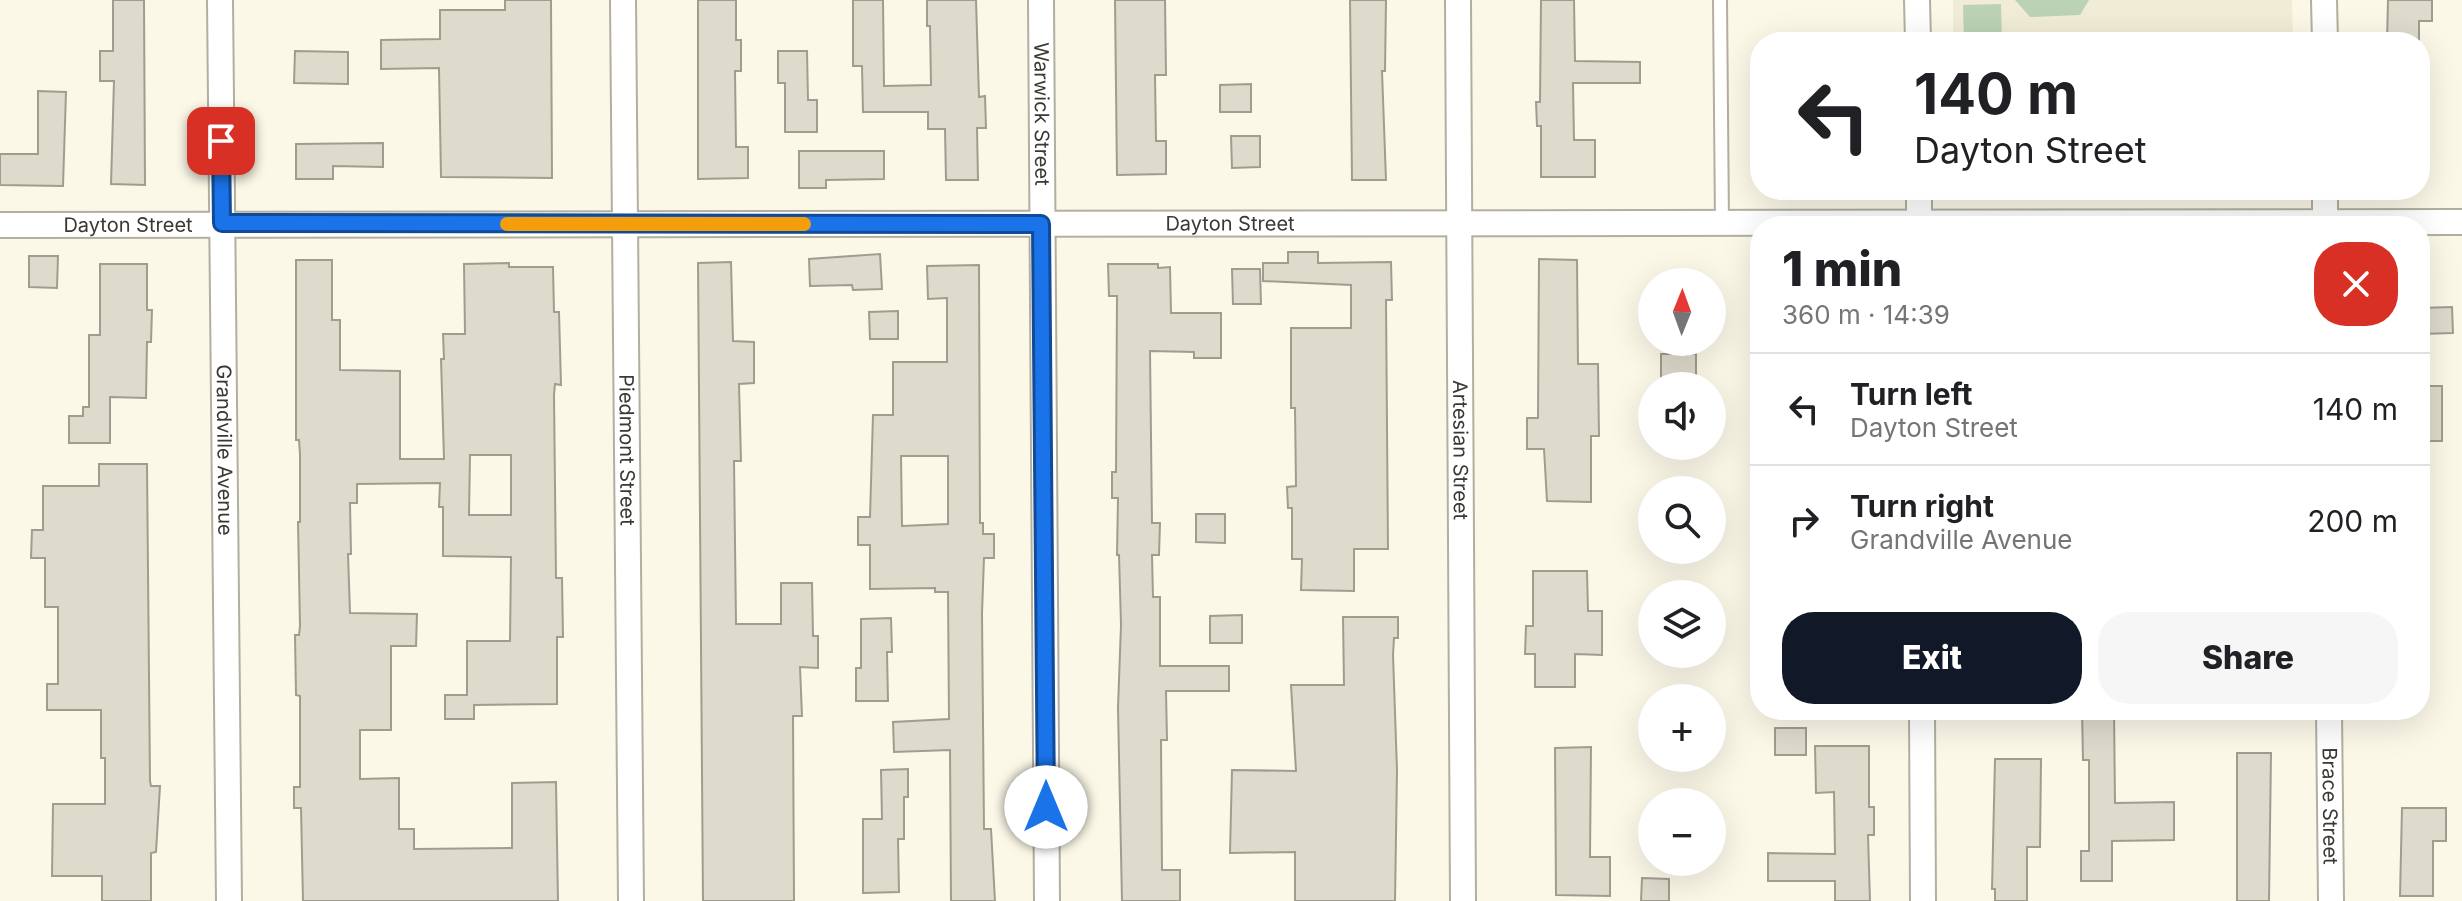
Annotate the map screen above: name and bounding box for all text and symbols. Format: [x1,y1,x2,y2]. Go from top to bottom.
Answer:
street label: Warwick Street [1029,42,1054,186]
text: 140 m [1914,60,2078,128]
icon: left [1782,64,1886,168]
pin [187,107,255,175]
icon: arrive [199,119,243,163]
text: Dayton Street [1914,128,2146,172]
street label: Dayton Street [1165,211,1295,236]
street label: Dayton Street [63,213,193,237]
text: 1 min [1782,239,1902,298]
button: close [2314,242,2398,326]
north arrow [1638,268,1726,356]
map controls [1638,268,1726,876]
text: 360 m · 14:39 [1782,299,1950,330]
street label: Grandville Avenue [212,364,237,536]
button: sound [1638,372,1726,460]
street label: Piedmont Street [614,374,640,526]
text: Turn left [1850,376,1972,412]
street label: Artesian Street [1448,380,1473,521]
icon: left [1782,387,1826,431]
text: 140 m [2313,391,2398,427]
text: Dayton Street [1850,412,2018,443]
button: search [1638,476,1726,564]
text: Turn right [1850,488,1994,524]
icon: right [1782,499,1826,543]
text: 200 m [2307,503,2398,539]
text: Grandville Avenue [1850,524,2073,555]
button: layers [1638,580,1726,668]
button: Exit [1782,612,2082,704]
button: Share [2098,612,2398,704]
button: + [1638,684,1726,772]
street label: Brace Street [2317,747,2343,865]
position arrow [1004,765,1088,849]
button: − [1638,788,1726,876]

